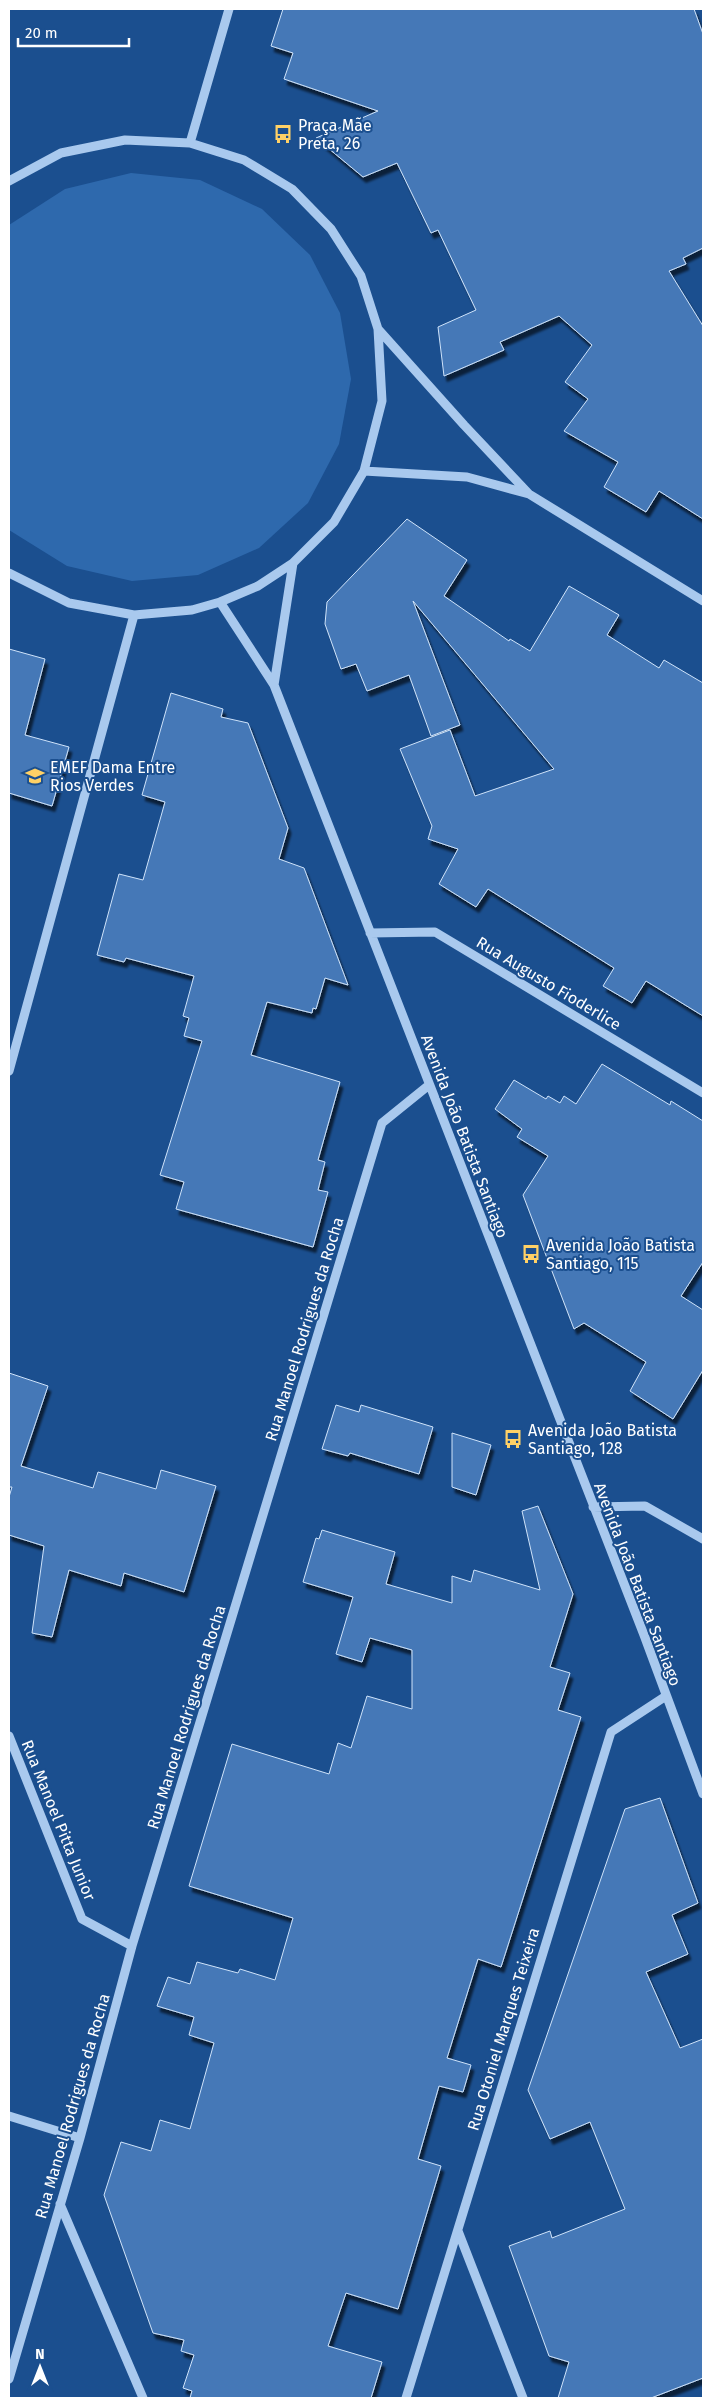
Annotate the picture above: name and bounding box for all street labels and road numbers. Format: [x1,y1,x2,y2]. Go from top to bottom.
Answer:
street label: Rua Augusto Fioderlice [473,933,625,1034]
street label: Avenida João Batista Santiago [417,1032,512,1241]
street label: Rua Manoel Rodrigues da Rocha [261,1215,348,1444]
street label: Avenida João Batista Santiago [590,1480,685,1689]
street label: Rua Manoel Rodrigues da Rocha [143,1603,230,1832]
street label: Rua Manoel Pitta Junior [18,1737,100,1904]
street label: Rua Otoniel Marques Teixeira [463,1925,543,2133]
street label: Rua Manoel Rodrigues da Rocha [31,1991,114,2221]

